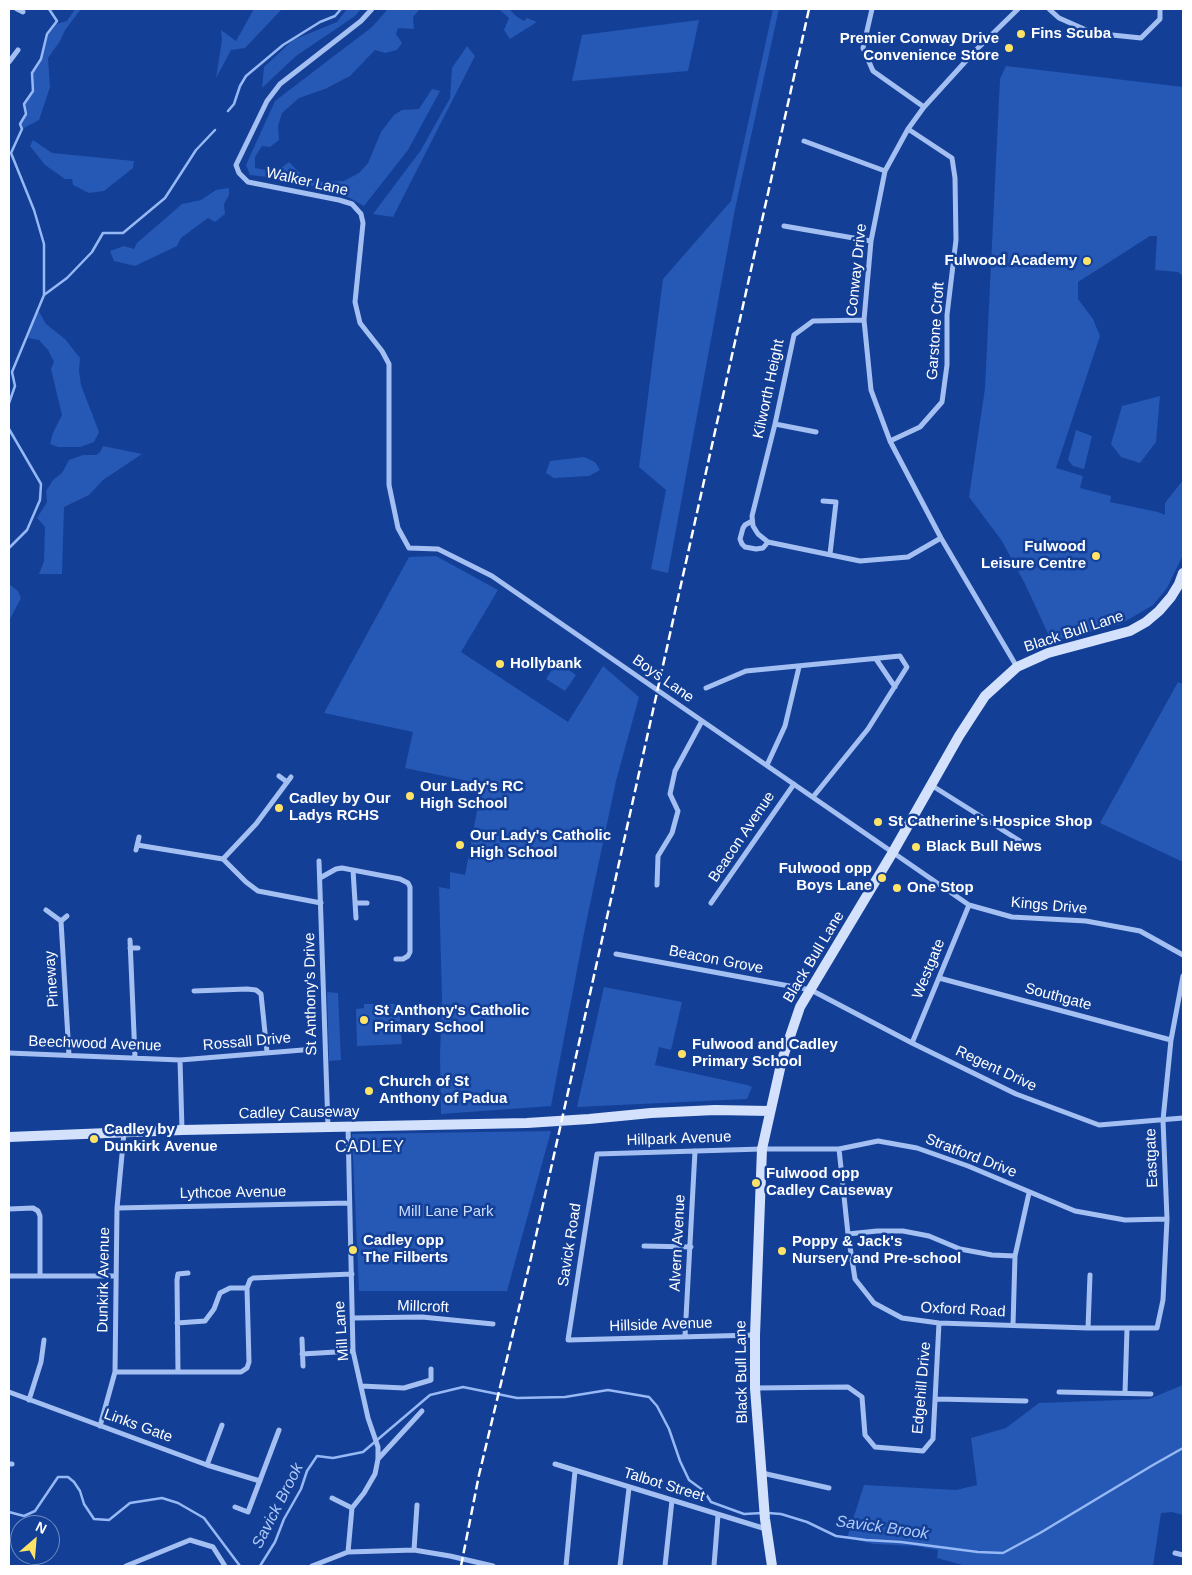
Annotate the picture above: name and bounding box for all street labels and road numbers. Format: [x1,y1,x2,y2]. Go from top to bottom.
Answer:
street label: Walker Lane [264,164,350,200]
street label: Conway Drive [843,223,871,317]
street label: Garstone Croft [924,281,948,381]
street label: Kilworth Height [750,338,788,440]
street label: Black Bull Lane [1022,607,1126,657]
street label: Boys Lane [629,651,697,707]
street label: Beacon Avenue [705,788,779,886]
street label: Kings Drive [1010,894,1088,918]
street label: Black Bull Lane [780,908,848,1006]
street label: St Anthony's Drive [301,932,321,1056]
street label: Westgate [909,936,949,1002]
street label: Beacon Grove [667,942,765,978]
street label: Pineway [41,950,63,1008]
street label: Southgate [1023,979,1093,1015]
street label: Rossall Drive [202,1029,292,1055]
street label: Beechwood Avenue [28,1033,162,1055]
street label: Regent Drive [953,1042,1039,1096]
street label: Cadley Causeway [238,1103,360,1123]
street label: Hillpark Avenue [626,1128,732,1150]
street label: Eastgate [1142,1128,1162,1188]
street label: Stratford Drive [923,1130,1019,1182]
street label: Lythcoe Avenue [179,1183,287,1203]
street label: Alvern Avenue [666,1194,690,1292]
street label: Savick Road [555,1202,585,1288]
street label: Dunkirk Avenue [94,1227,114,1333]
street label: Millcroft [397,1297,449,1317]
street label: Oxford Road [920,1299,1006,1321]
street label: Mill Lane [331,1300,353,1362]
street label: Hillside Avenue [609,1314,713,1336]
street label: Black Bull Lane [732,1320,752,1424]
street label: Edgehill Drive [909,1341,935,1435]
street label: Links Gate [101,1405,175,1447]
street label: Talbot Street [621,1464,707,1506]

